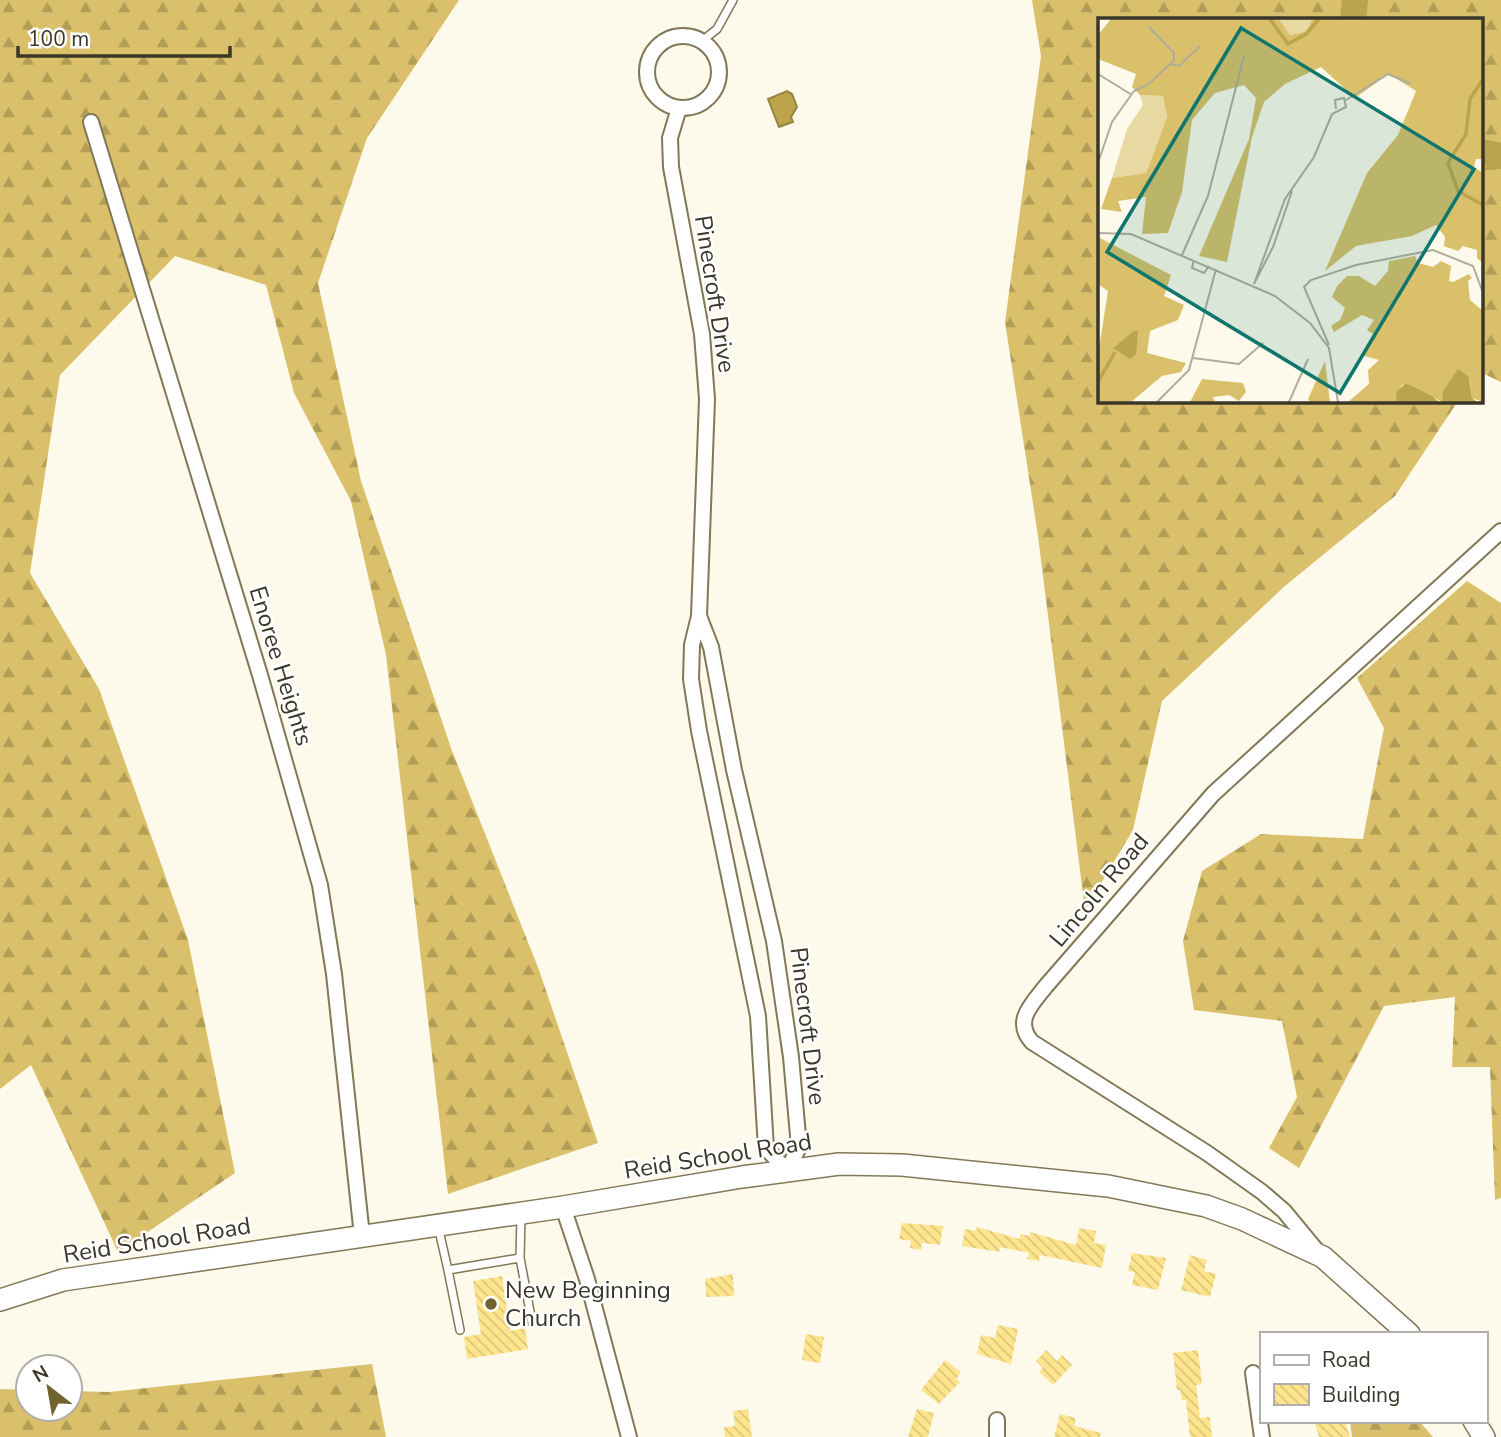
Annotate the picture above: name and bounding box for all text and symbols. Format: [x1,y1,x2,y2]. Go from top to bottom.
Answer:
scale bar [18,14,229,58]
inset map [1098,18,1484,402]
text: 100 m [28,25,89,53]
street label: Pinecroft Drive [687,213,743,375]
street label: Enoree Heights [242,582,320,750]
street label: Lincoln Road [1042,826,1156,954]
street label: Pinecroft Drive [782,945,834,1107]
street label: Reid School Road [622,1125,814,1187]
street label: Reid School Road [61,1209,253,1271]
place label: New Beginning Church [505,1274,671,1334]
marker: New Beginning Church [483,1296,499,1312]
legend [1260,1332,1487,1423]
text: Road [1322,1346,1371,1374]
north arrow [14,1353,84,1423]
text: N [28,1359,54,1389]
text: Building [1322,1381,1400,1409]

